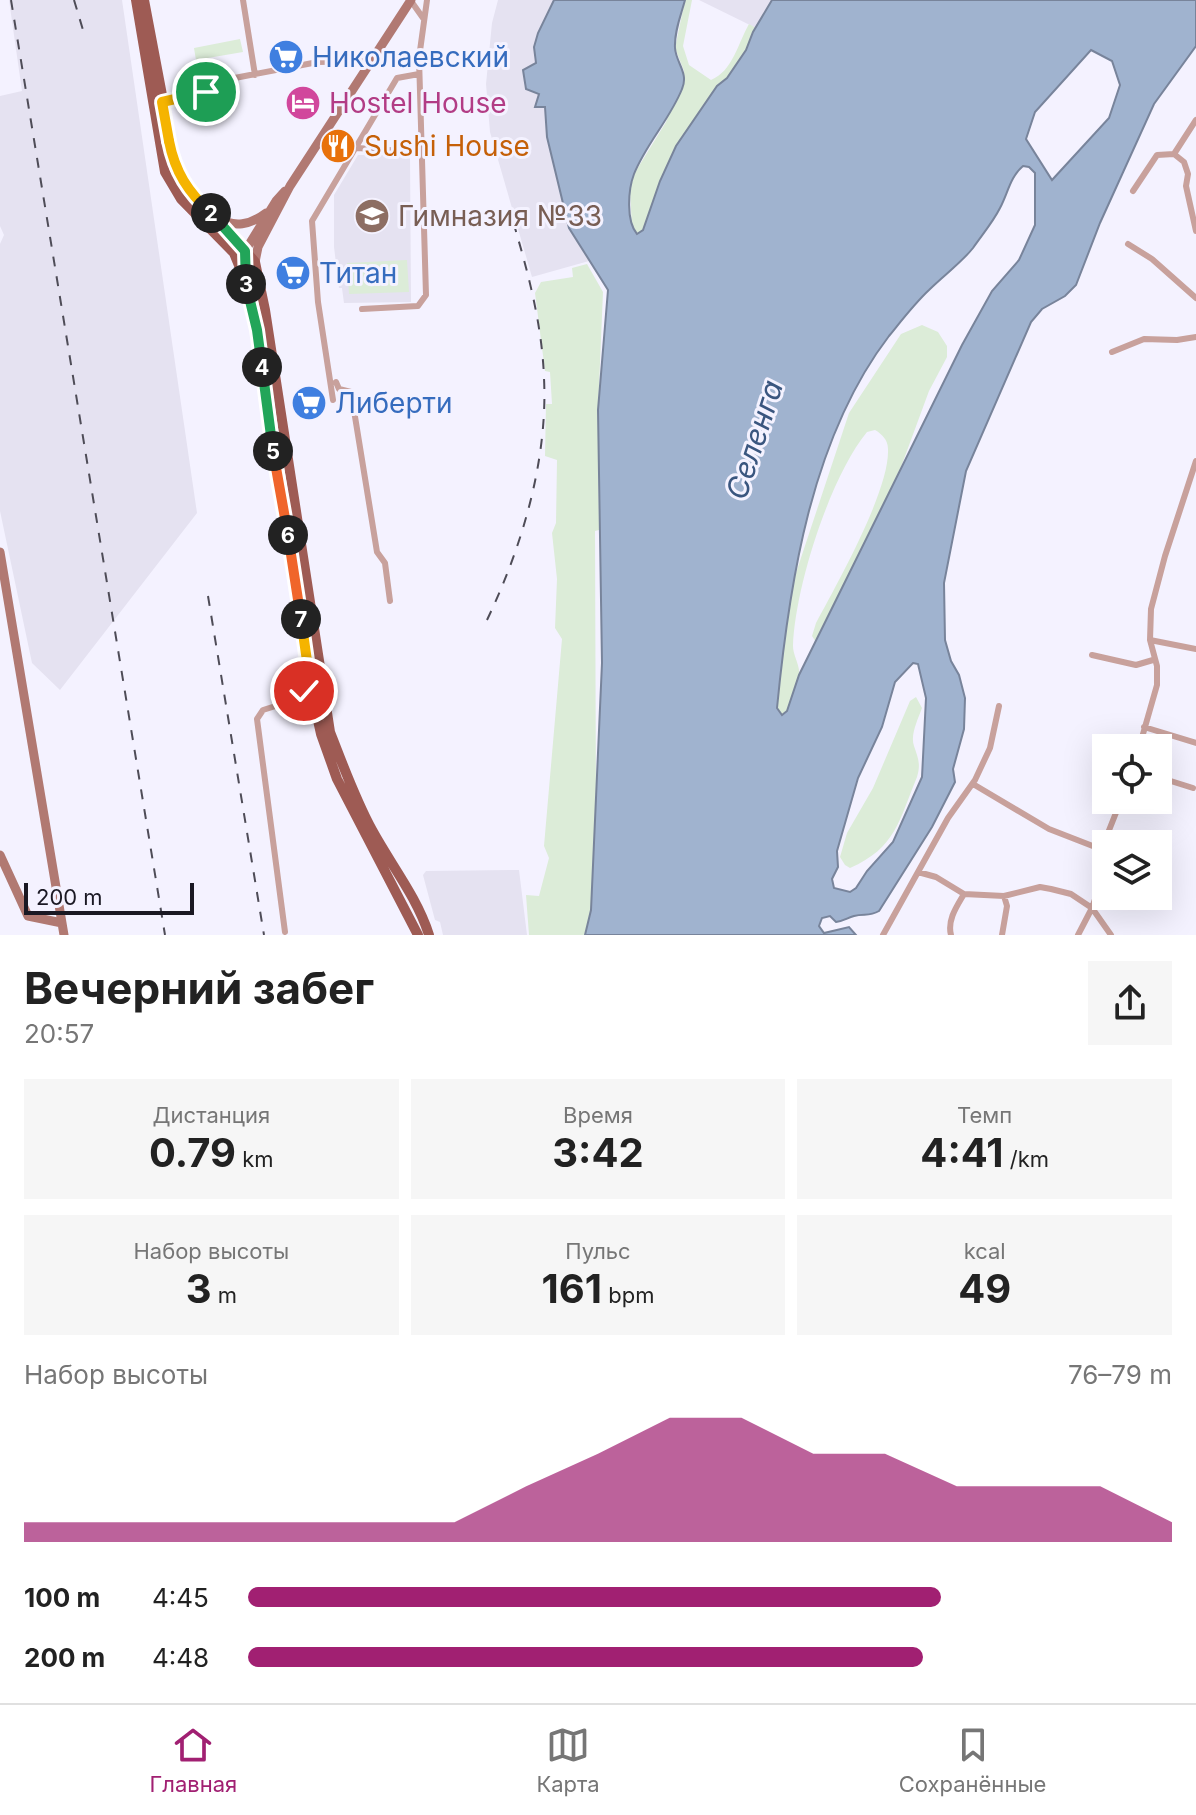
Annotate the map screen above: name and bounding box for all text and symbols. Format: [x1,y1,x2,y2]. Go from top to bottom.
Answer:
supermarket icon: Николаевский [267,38,305,76]
place label: Николаевский [312,40,509,74]
pin [172,58,240,126]
icon: arrive [184,70,228,114]
hotel icon: Hostel House [284,84,322,122]
place label: Hostel House [329,86,507,120]
restaurant icon: Sushi House [319,127,357,165]
place label: Sushi House [364,129,530,163]
pin: 2 [191,193,231,233]
school or university icon: Гимназия №33 [353,197,391,235]
place label: Гимназия №33 [398,199,602,233]
text: 2 [204,200,218,226]
supermarket icon: Титан [274,254,312,292]
place label: Титан [319,256,397,290]
pin: 3 [226,264,266,304]
text: 3 [239,271,253,297]
pin: 4 [242,347,282,387]
text: 4 [255,354,269,380]
water label: Селенга [718,376,790,504]
supermarket icon: Либерти [290,384,328,422]
place label: Либерти [335,386,453,420]
pin: 5 [253,431,293,471]
text: 5 [266,438,280,464]
pin: 6 [268,515,308,555]
text: 6 [281,522,295,548]
pin: 7 [281,599,321,639]
text: 7 [295,606,307,632]
pin [270,657,338,725]
icon: check [282,669,326,713]
map controls [1092,734,1172,910]
button: locate [1092,734,1172,814]
button: layers [1092,830,1172,910]
scale bar [24,879,194,915]
text: 200 m [36,884,103,910]
text: Вечерний забег [24,961,374,1015]
button: share [1088,961,1172,1045]
text: 20:57 [24,1018,94,1049]
text: Дистанция [153,1102,270,1128]
text: Время [563,1102,633,1128]
text: Темп [957,1102,1012,1128]
text: 0.79 [149,1128,236,1177]
text: 3:42 [552,1128,644,1177]
text: 4:41 [920,1128,1004,1177]
text: km [236,1146,274,1172]
text: /km [1004,1146,1049,1172]
text: Набор высоты [133,1238,289,1264]
text: Пульс [565,1238,631,1264]
text: kcal [964,1238,1006,1264]
text: 3 [186,1264,212,1313]
text: 161 [542,1264,602,1313]
text: 49 [958,1264,1011,1313]
text: m [212,1282,237,1308]
text: bpm [602,1282,654,1308]
text: Набор высоты [24,1359,208,1390]
text: 76–79 m [1068,1359,1172,1390]
text: 100 m [24,1582,100,1613]
text: 4:45 [152,1582,209,1613]
text: 200 m [24,1642,105,1673]
text: 4:48 [152,1642,209,1673]
tab: Главная [150,1723,237,1797]
tab: Карта [536,1723,600,1797]
tab: Сохранённые [899,1723,1046,1797]

